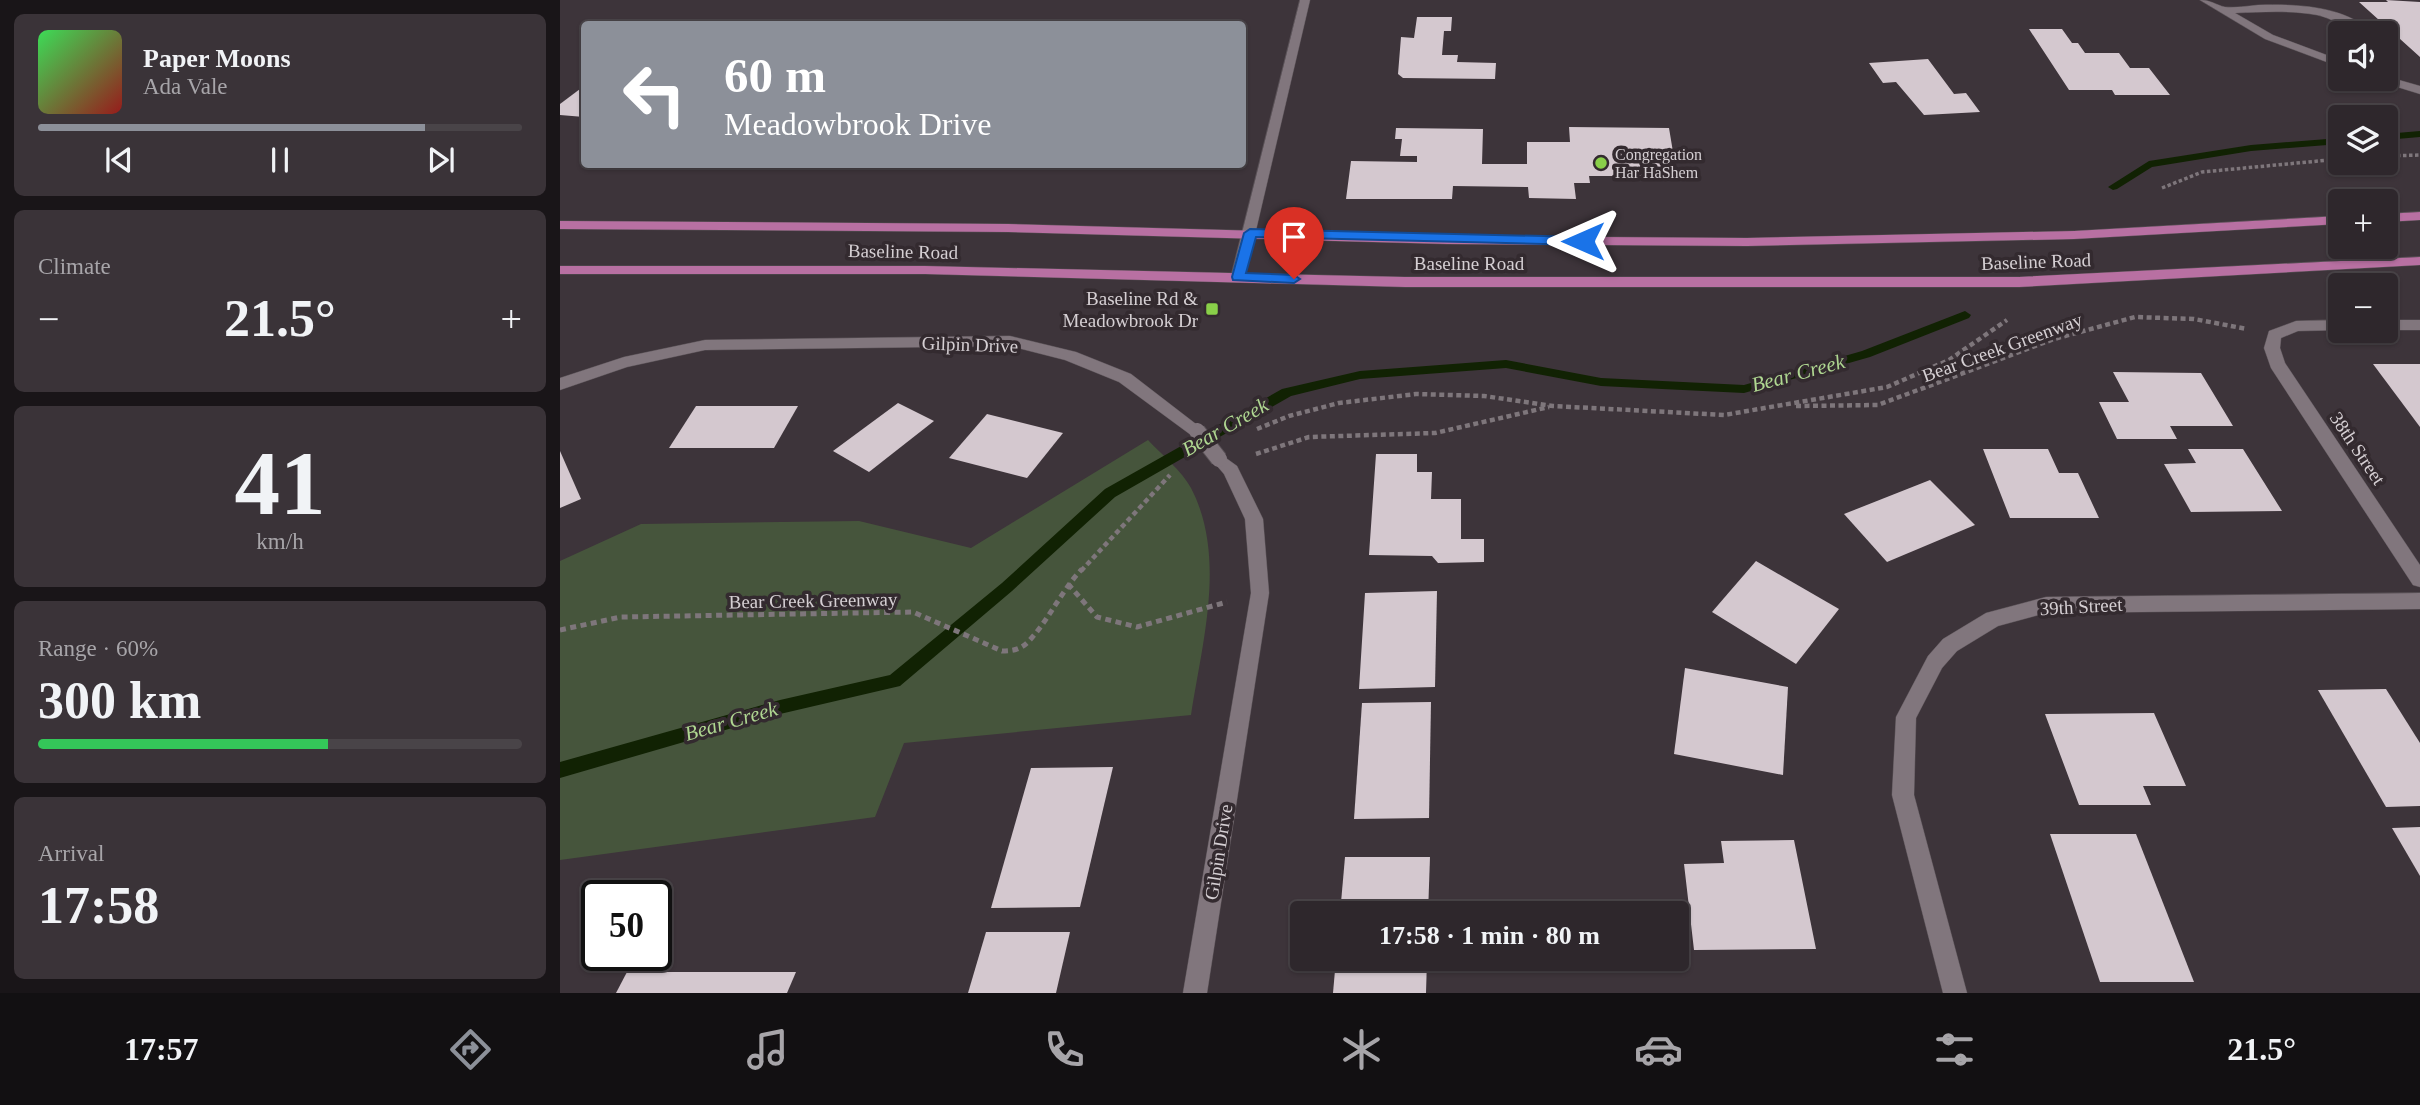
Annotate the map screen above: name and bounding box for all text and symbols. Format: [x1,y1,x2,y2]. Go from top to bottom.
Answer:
map controls [2328,21,2398,343]
button: sound [2328,21,2398,91]
text: Paper Moons [143,44,291,73]
text: 60 m [724,48,826,103]
icon: left [609,49,700,140]
text: Ada Vale [143,74,228,99]
button: layers [2328,105,2398,175]
text: Meadowbrook Drive [724,106,991,142]
icon: previous [100,141,138,179]
icon: pause [261,141,299,179]
icon: next [422,141,460,179]
place label: Congregation Har HaShem [1615,146,1702,181]
marker: Congregation Har HaShem [1593,155,1609,171]
button: + [2328,189,2398,259]
position arrow [1546,204,1620,278]
pin [1264,207,1324,279]
icon: arrive [1275,218,1313,256]
street label: Baseline Road [848,240,959,263]
street label: Baseline Road [1981,249,2092,274]
street label: Baseline Road [1414,253,1525,274]
text: Climate [38,254,111,279]
button: − [2328,273,2398,343]
place label: Baseline Rd & Meadowbrook Dr [1062,288,1199,331]
text: 21.5° [224,290,336,347]
text: − [38,298,59,340]
text: + [501,298,522,340]
marker: Baseline Rd & Meadowbrook Dr [1204,301,1220,317]
street label: Bear Creek Greenway [1919,309,2086,386]
street label: Gilpin Drive [921,332,1019,357]
water label: Bear Creek [1749,349,1848,397]
water label: Bear Creek [1178,392,1273,461]
street label: 38th Street [2326,408,2390,489]
text: 41 [235,433,326,534]
text: km/h [256,529,304,554]
street label: Bear Creek Greenway [728,589,898,612]
street label: 39th Street [2039,594,2124,619]
text: Range · 60% [38,636,158,661]
text: 300 km [38,672,201,729]
water label: Bear Creek [682,696,781,746]
street label: Gilpin Drive [1201,803,1236,901]
text: Arrival [38,841,104,866]
text: 17:58 [38,877,159,934]
speed limit sign: 50 [581,880,672,971]
text: 17:58 · 1 min · 80 m [1379,921,1600,950]
icon: directions [446,1025,495,1074]
icon: music [743,1025,792,1074]
icon: phone [1040,1025,1089,1074]
icon: climate [1337,1025,1386,1074]
icon: car [1634,1025,1683,1074]
icon: filters [1930,1025,1979,1074]
text: 17:57 [124,1031,199,1067]
text: 21.5° [2227,1031,2296,1067]

